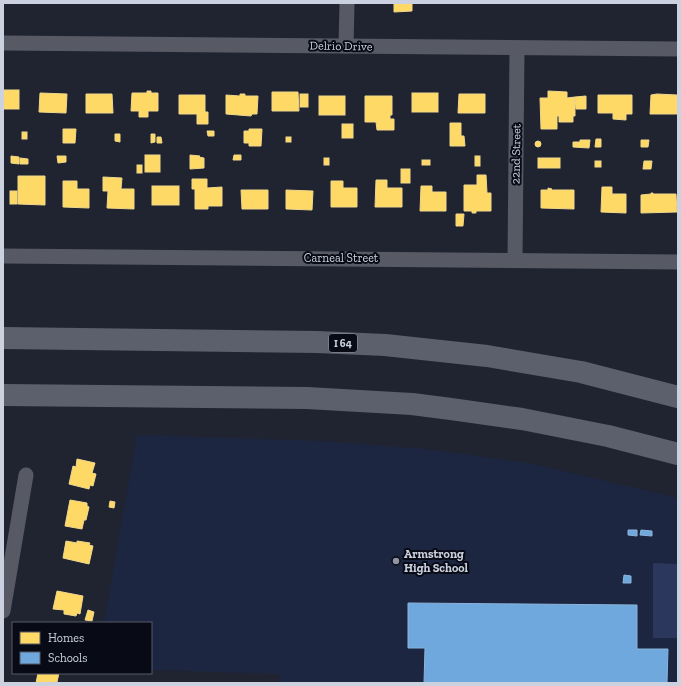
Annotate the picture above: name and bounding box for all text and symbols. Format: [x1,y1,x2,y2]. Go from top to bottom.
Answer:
street label: Delrio Drive [309,38,373,54]
street label: 22nd Street [508,123,524,184]
street label: Carneal Street [304,251,379,265]
road number: I 64 [329,334,357,352]
place label: Armstrong High School [404,547,469,575]
marker: Armstrong High School [391,556,401,566]
legend [12,622,152,674]
text: Homes [48,631,84,645]
text: Schools [48,651,87,665]

